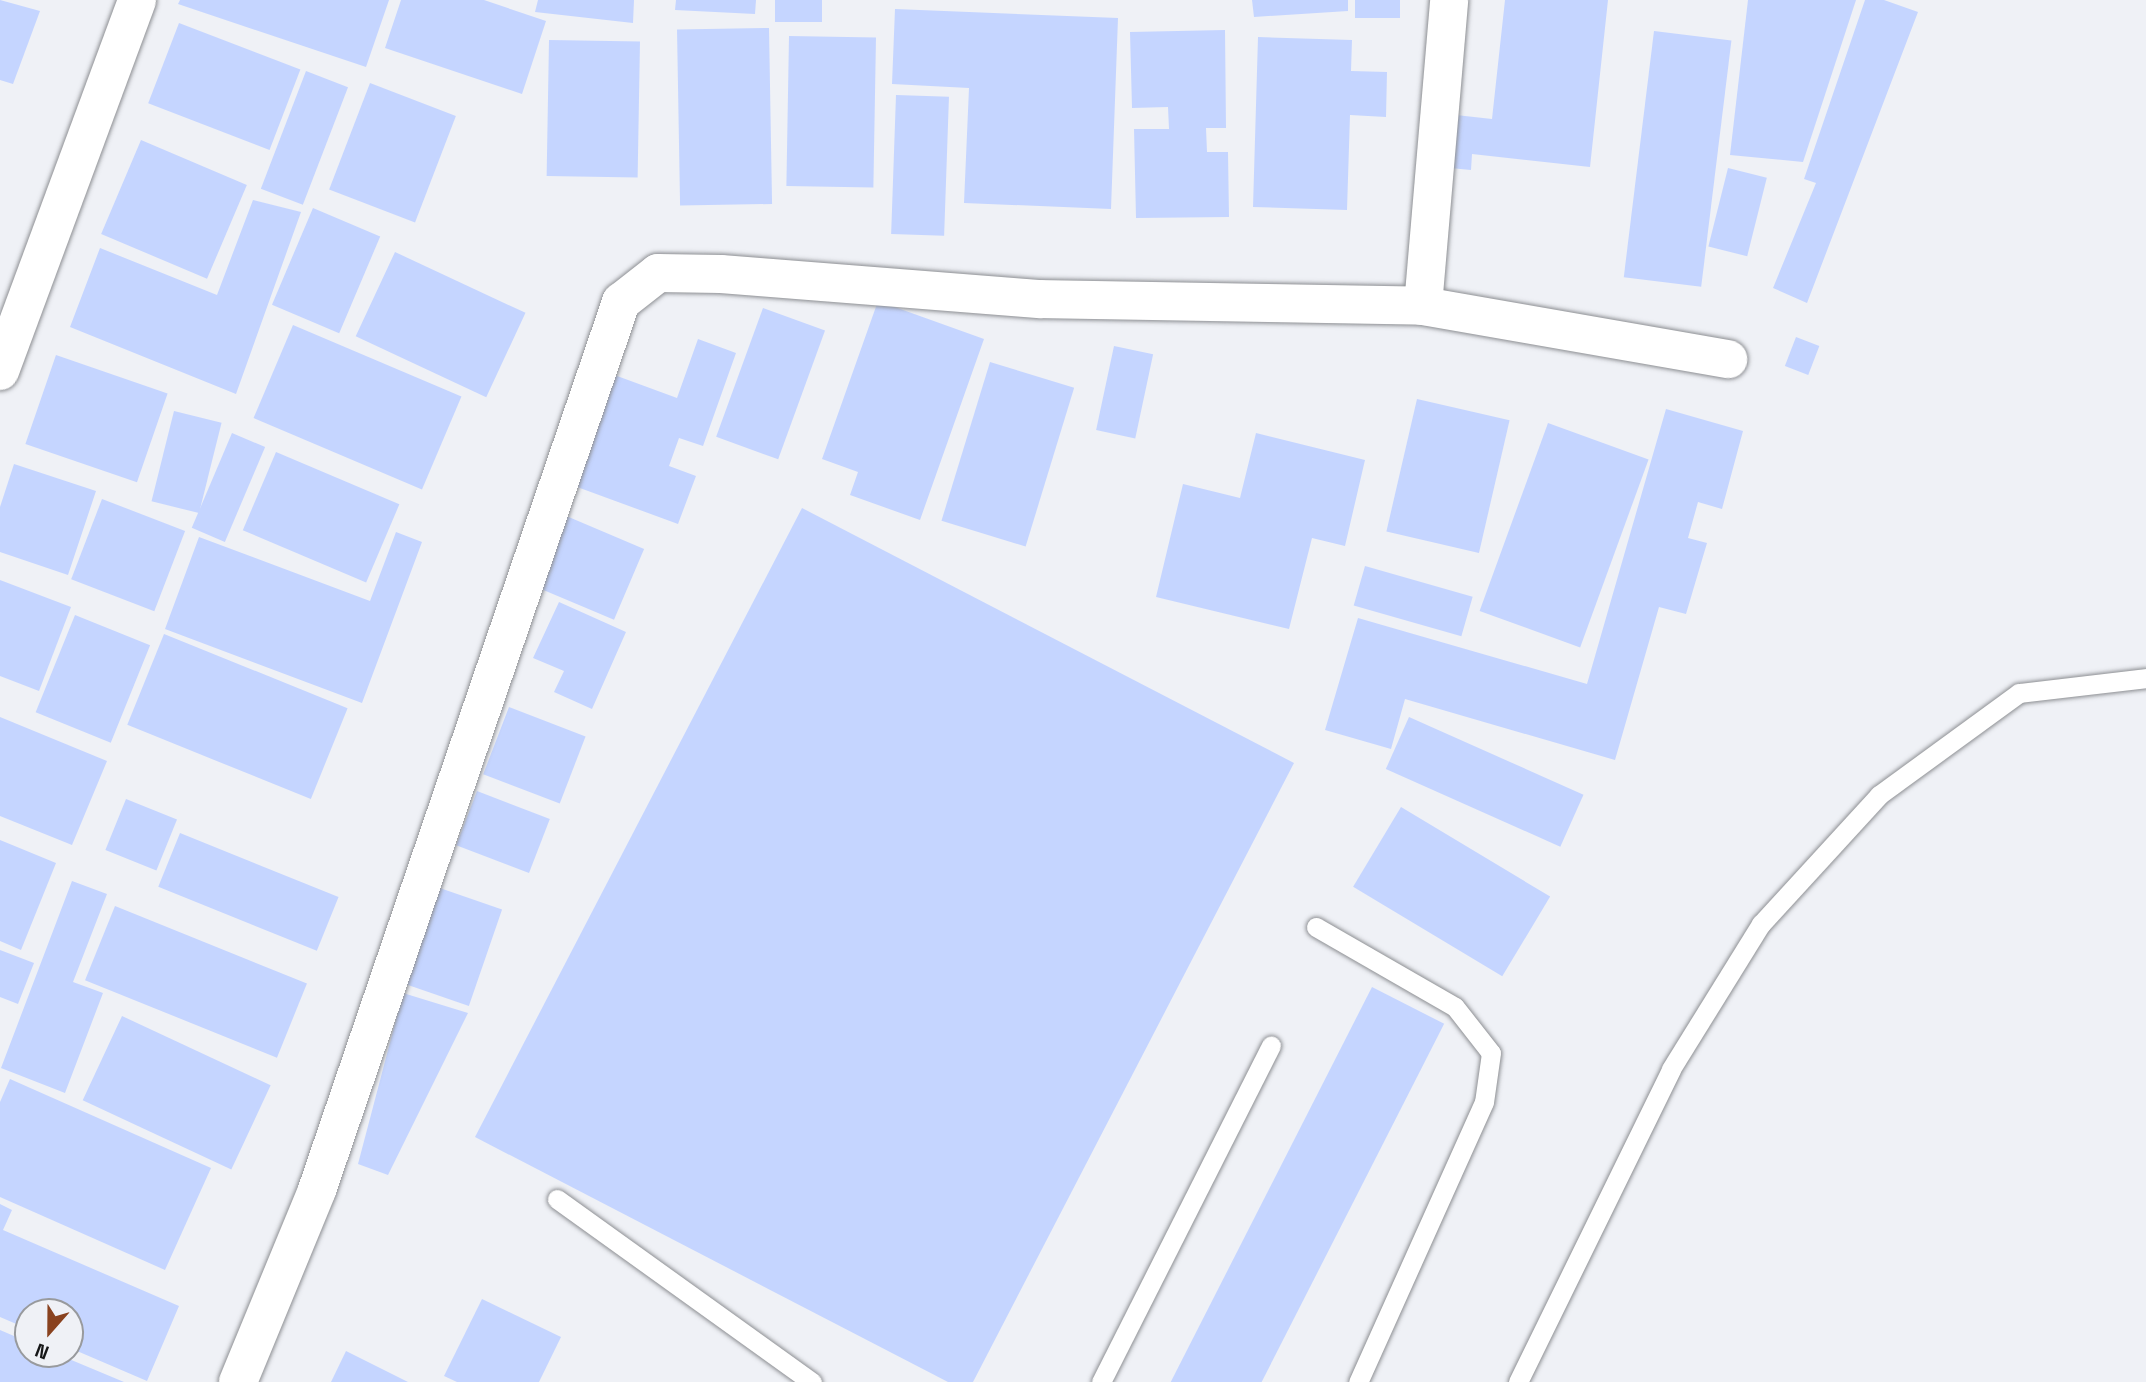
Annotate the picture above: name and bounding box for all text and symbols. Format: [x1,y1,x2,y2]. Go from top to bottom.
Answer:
north arrow [14,1298,84,1368]
text: N [32,1337,52,1365]

